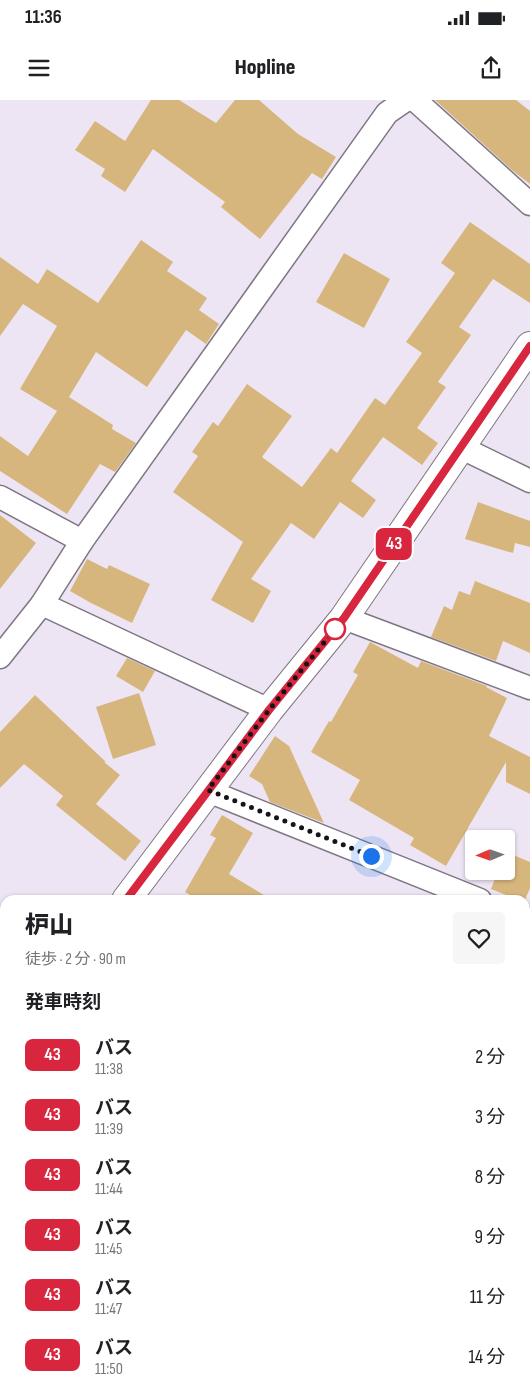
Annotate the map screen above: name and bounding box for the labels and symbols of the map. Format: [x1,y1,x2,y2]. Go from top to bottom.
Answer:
line badge: 43 [372,528,416,560]
unlabelled marker [324,618,346,640]
north arrow [465,830,515,880]
your location [359,844,384,869]

